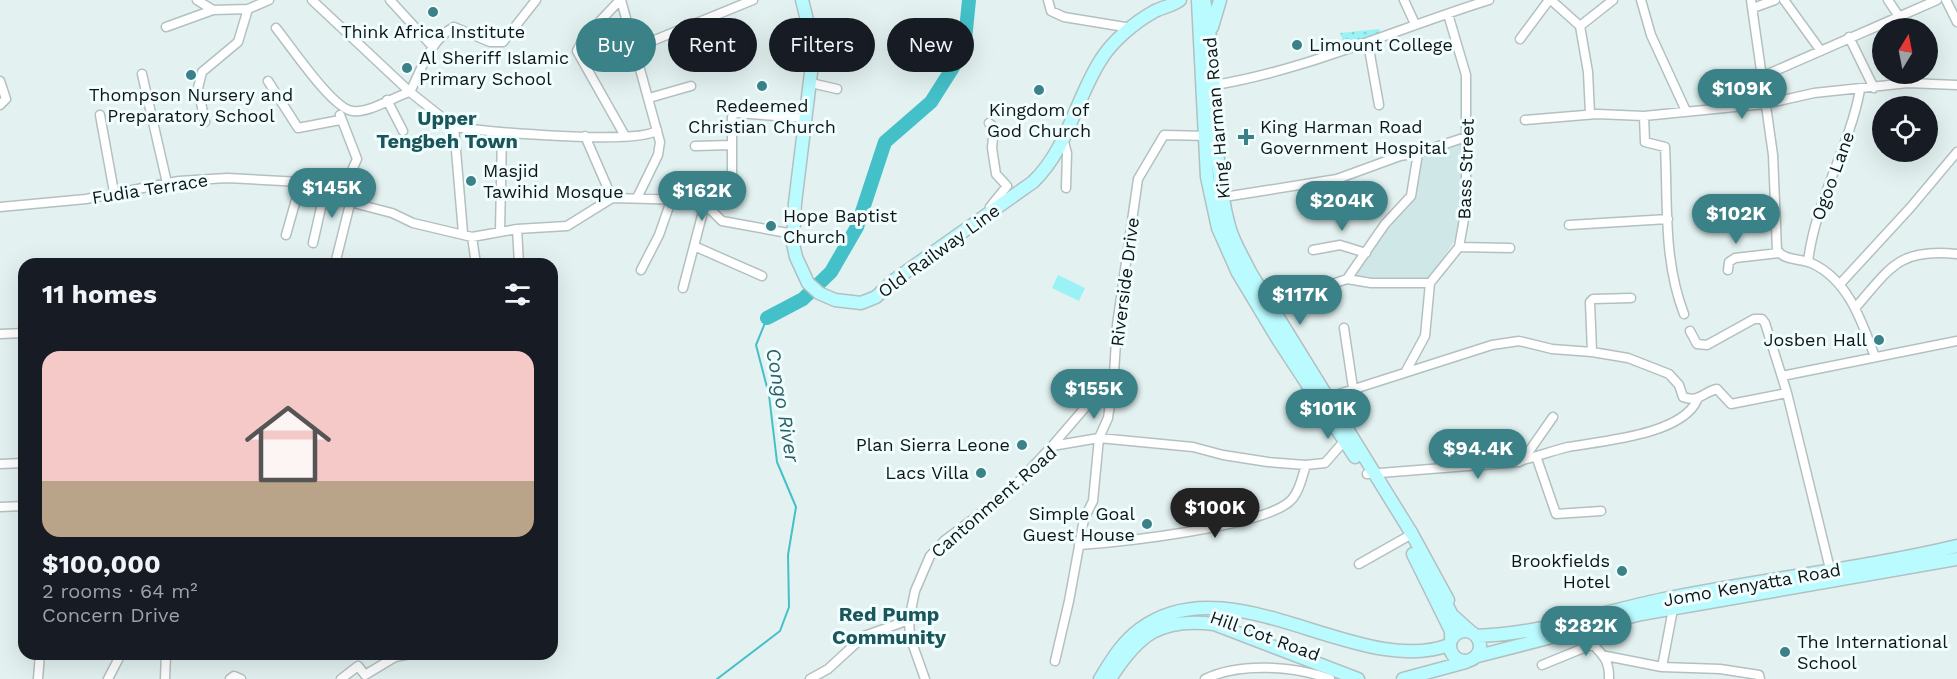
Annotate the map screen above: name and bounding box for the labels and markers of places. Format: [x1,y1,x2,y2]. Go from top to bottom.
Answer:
marker: Think Africa Institute [426,5,440,19]
place label: Think Africa Institute [341,21,525,42]
place label: Limount College [1309,34,1453,55]
marker: Limount College [1290,38,1304,52]
place label: Al Sheriff Islamic Primary School [419,47,569,89]
marker: Al Sheriff Islamic Primary School [400,61,414,75]
marker: Thompson Nursery and Preparatory School [184,68,198,82]
pin: $109K [1700,69,1784,120]
marker: Redeemed Christian Church [755,79,769,93]
marker: Kingdom of God Church [1032,83,1046,97]
place label: Thompson Nursery and Preparatory School [89,84,293,126]
place label: Redeemed Christian Church [688,95,836,137]
place label: Kingdom of God Church [987,99,1091,141]
place label: King Harman Road Government Hospital [1260,116,1447,158]
marker: King Harman Road Government Hospital [1237,128,1255,146]
place label: Masjid Tawihid Mosque [483,160,624,202]
pin: $145K [290,168,374,219]
pin: $162K [660,171,744,222]
marker: Masjid Tawihid Mosque [464,174,478,188]
pin: $204K [1300,181,1384,232]
pin: $102K [1694,194,1778,245]
place label: Hope Baptist Church [783,205,898,247]
marker: Hope Baptist Church [764,219,778,233]
pin: $117K [1258,275,1342,326]
place label: Josben Hall [1763,329,1867,350]
marker: Josben Hall [1872,333,1886,347]
pin: $155K [1052,369,1136,420]
pin: $101K [1286,389,1370,440]
pin: $94.4K [1429,429,1527,480]
place label: Plan Sierra Leone [856,434,1010,455]
marker: Plan Sierra Leone [1015,438,1029,452]
place label: Lacs Villa [885,462,969,483]
marker: Lacs Villa [974,466,988,480]
pin: $100K [1173,488,1257,539]
place label: Simple Goal Guest House [1022,503,1135,545]
marker: Simple Goal Guest House [1140,517,1154,531]
place label: Brookfields Hotel [1511,550,1610,592]
marker: Brookfields Hotel [1615,564,1629,578]
pin: $282K [1544,606,1628,657]
place label: The International School [1797,631,1948,673]
marker: The International School [1778,645,1792,659]

